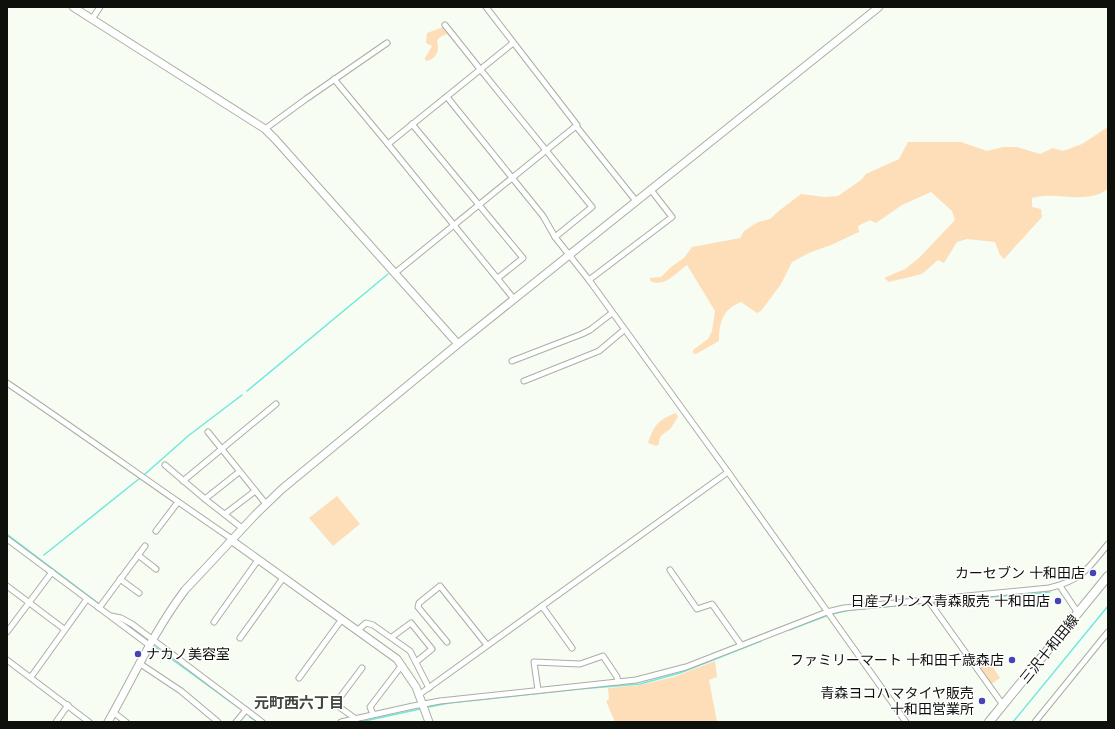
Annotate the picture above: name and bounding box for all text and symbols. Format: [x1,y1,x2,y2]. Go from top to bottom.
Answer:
place label: カーセブン 十和田店 [955,565,1085,581]
marker: カーセブン 十和田店 [1088,568,1098,578]
place label: 日産プリンス青森販売 十和田店 [850,593,1050,609]
marker: 日産プリンス青森販売 十和田店 [1053,596,1063,606]
street label: 三沢十和田線 [1016,611,1082,687]
place label: ナカノ美容室 [146,646,230,662]
marker: ナカノ美容室 [133,649,143,659]
place label: ファミリーマート 十和田千歳森店 [790,652,1004,668]
marker: ファミリーマート 十和田千歳森店 [1007,655,1017,665]
place label: 青森ヨコハマタイヤ販売 十和田営業所 [820,685,974,717]
district label: 元町西六丁目 [254,694,344,711]
marker: 青森ヨコハマタイヤ販売 十和田営業所 [977,696,987,706]

